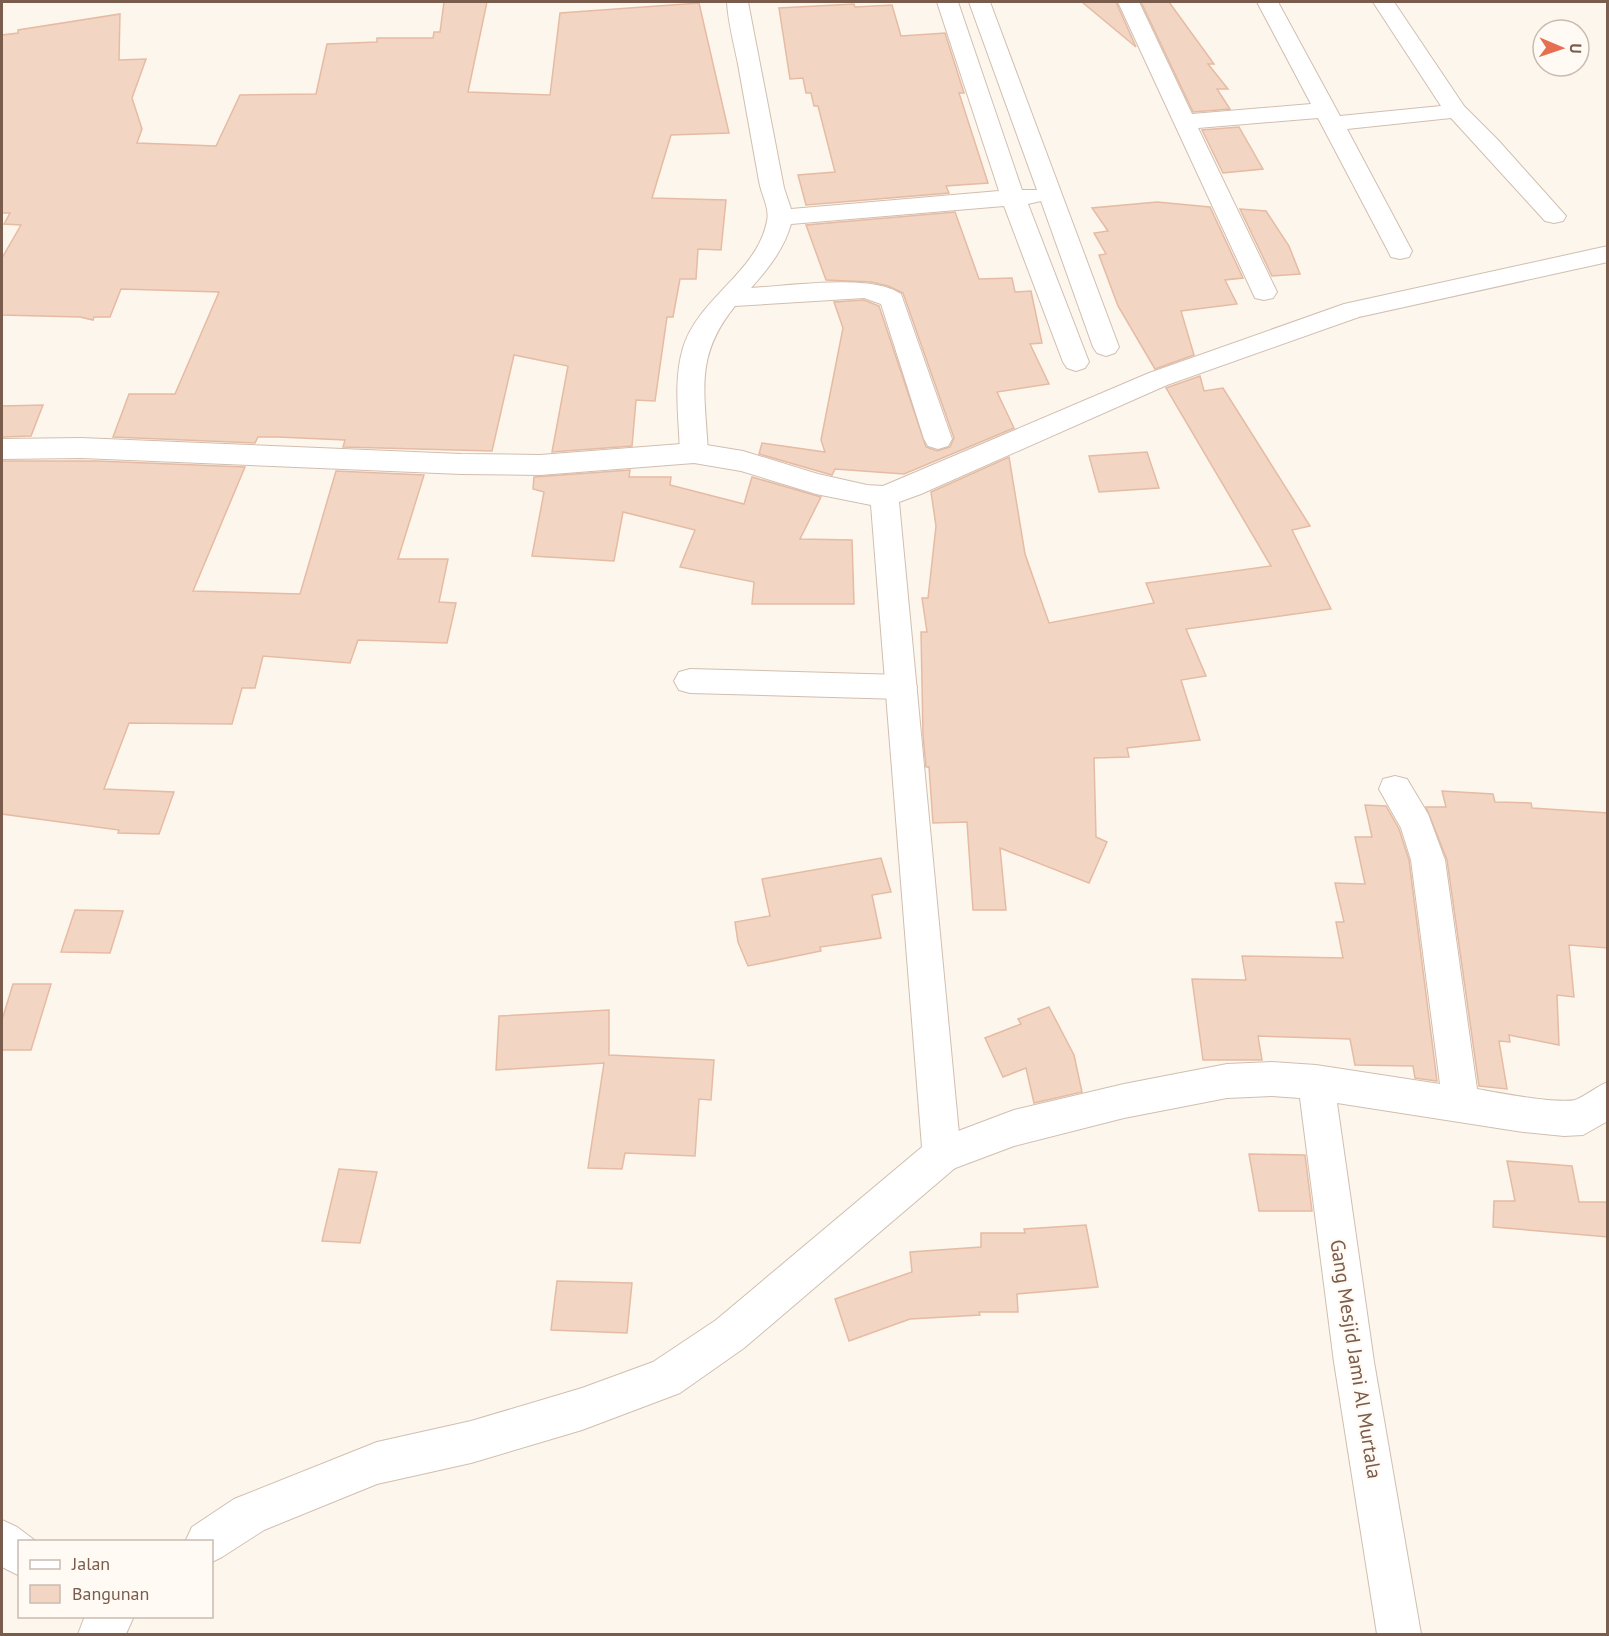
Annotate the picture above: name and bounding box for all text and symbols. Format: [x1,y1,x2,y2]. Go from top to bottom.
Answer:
north arrow [1531,18,1591,78]
text: U [1566,43,1586,54]
street label: Gang Mesjid Jami Al Murtala [1324,1238,1388,1480]
legend [18,1540,213,1618]
text: Jalan [71,1552,110,1575]
text: Bangunan [72,1582,149,1605]

